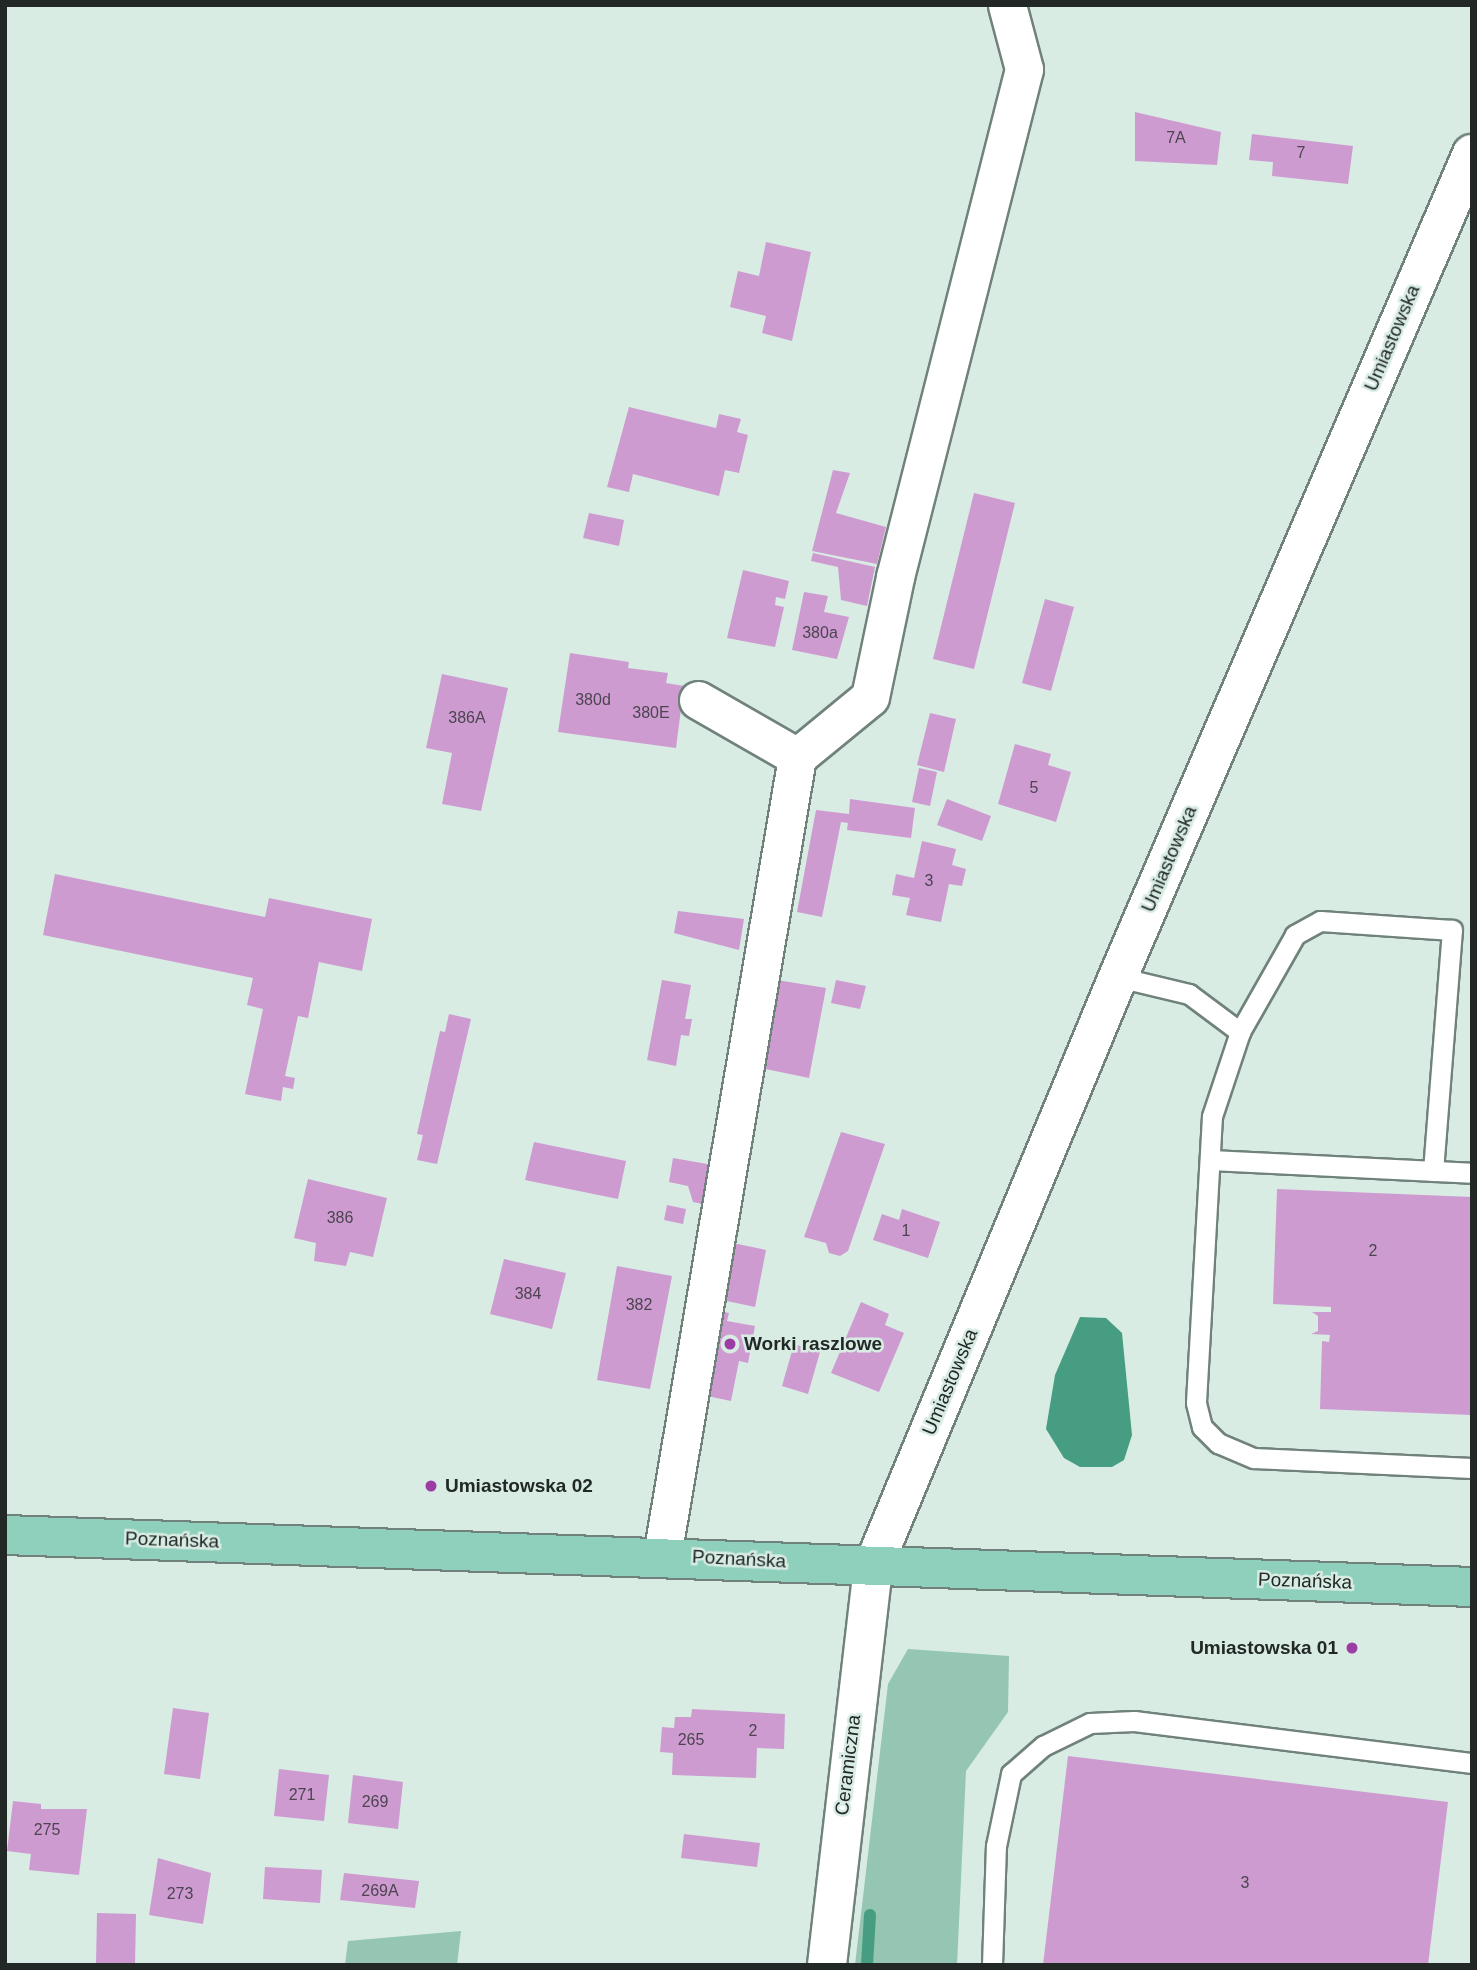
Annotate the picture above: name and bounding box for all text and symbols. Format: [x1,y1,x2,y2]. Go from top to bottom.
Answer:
house number: 7A [1166,128,1186,148]
house number: 7 [1297,143,1305,163]
street label: Umiastowska [1359,282,1425,394]
house number: 380a [802,623,838,643]
house number: 380d [575,690,611,710]
house number: 380E [632,703,670,723]
house number: 386A [448,708,486,728]
house number: 5 [1030,778,1038,798]
street label: Umiastowska [1136,803,1202,915]
house number: 3 [925,871,933,891]
house number: 386 [327,1208,353,1228]
house number: 1 [902,1221,910,1241]
house number: 2 [1369,1241,1377,1261]
house number: 384 [515,1284,541,1304]
house number: 382 [626,1295,652,1315]
street label: Umiastowska [917,1326,983,1438]
place label: Worki raszlowe [744,1333,882,1355]
marker: Worki raszlowe [722,1336,738,1352]
place label: Umiastowska 02 [445,1475,593,1497]
marker: Umiastowska 02 [423,1478,439,1494]
street label: Poznańska [125,1527,219,1553]
street label: Poznańska [691,1545,787,1573]
street label: Poznańska [1258,1568,1352,1594]
place label: Umiastowska 01 [1190,1637,1338,1659]
marker: Umiastowska 01 [1344,1640,1360,1656]
street label: Ceramiczna [831,1713,865,1817]
house number: 2 [749,1721,757,1741]
house number: 265 [678,1730,704,1750]
house number: 271 [289,1785,315,1805]
house number: 269 [362,1792,388,1812]
house number: 275 [34,1820,60,1840]
house number: 3 [1241,1873,1249,1893]
house number: 269A [361,1881,399,1901]
house number: 273 [167,1884,193,1904]

